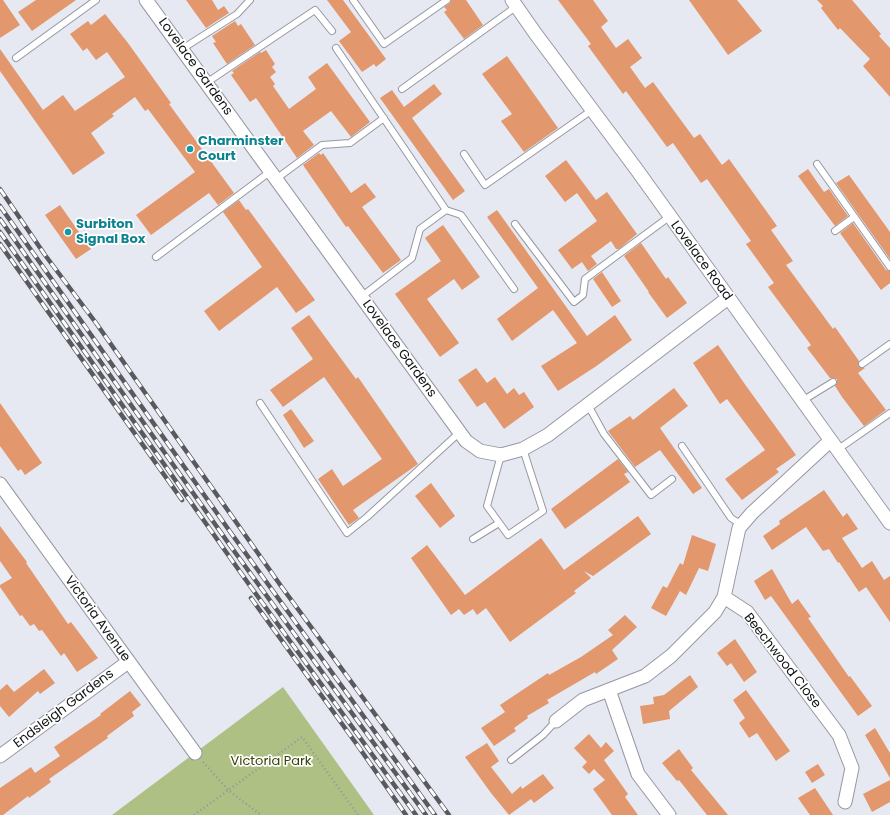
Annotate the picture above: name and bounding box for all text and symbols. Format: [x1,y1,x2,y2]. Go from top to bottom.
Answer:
street label: Lovelace Gardens [154,15,236,119]
place label: Charminster Court [198,134,284,165]
marker: Charminster Court [185,144,195,154]
place label: Surbiton Signal Box [76,217,145,248]
street label: Lovelace Road [667,218,735,304]
marker: Surbiton Signal Box [63,227,73,237]
street label: Lovelace Gardens [358,297,440,401]
street label: Victoria Avenue [61,573,133,665]
street label: Beechwood Close [740,610,824,712]
street label: Endsleigh Gardens [11,666,117,752]
park label: Victoria Park [230,754,312,770]

